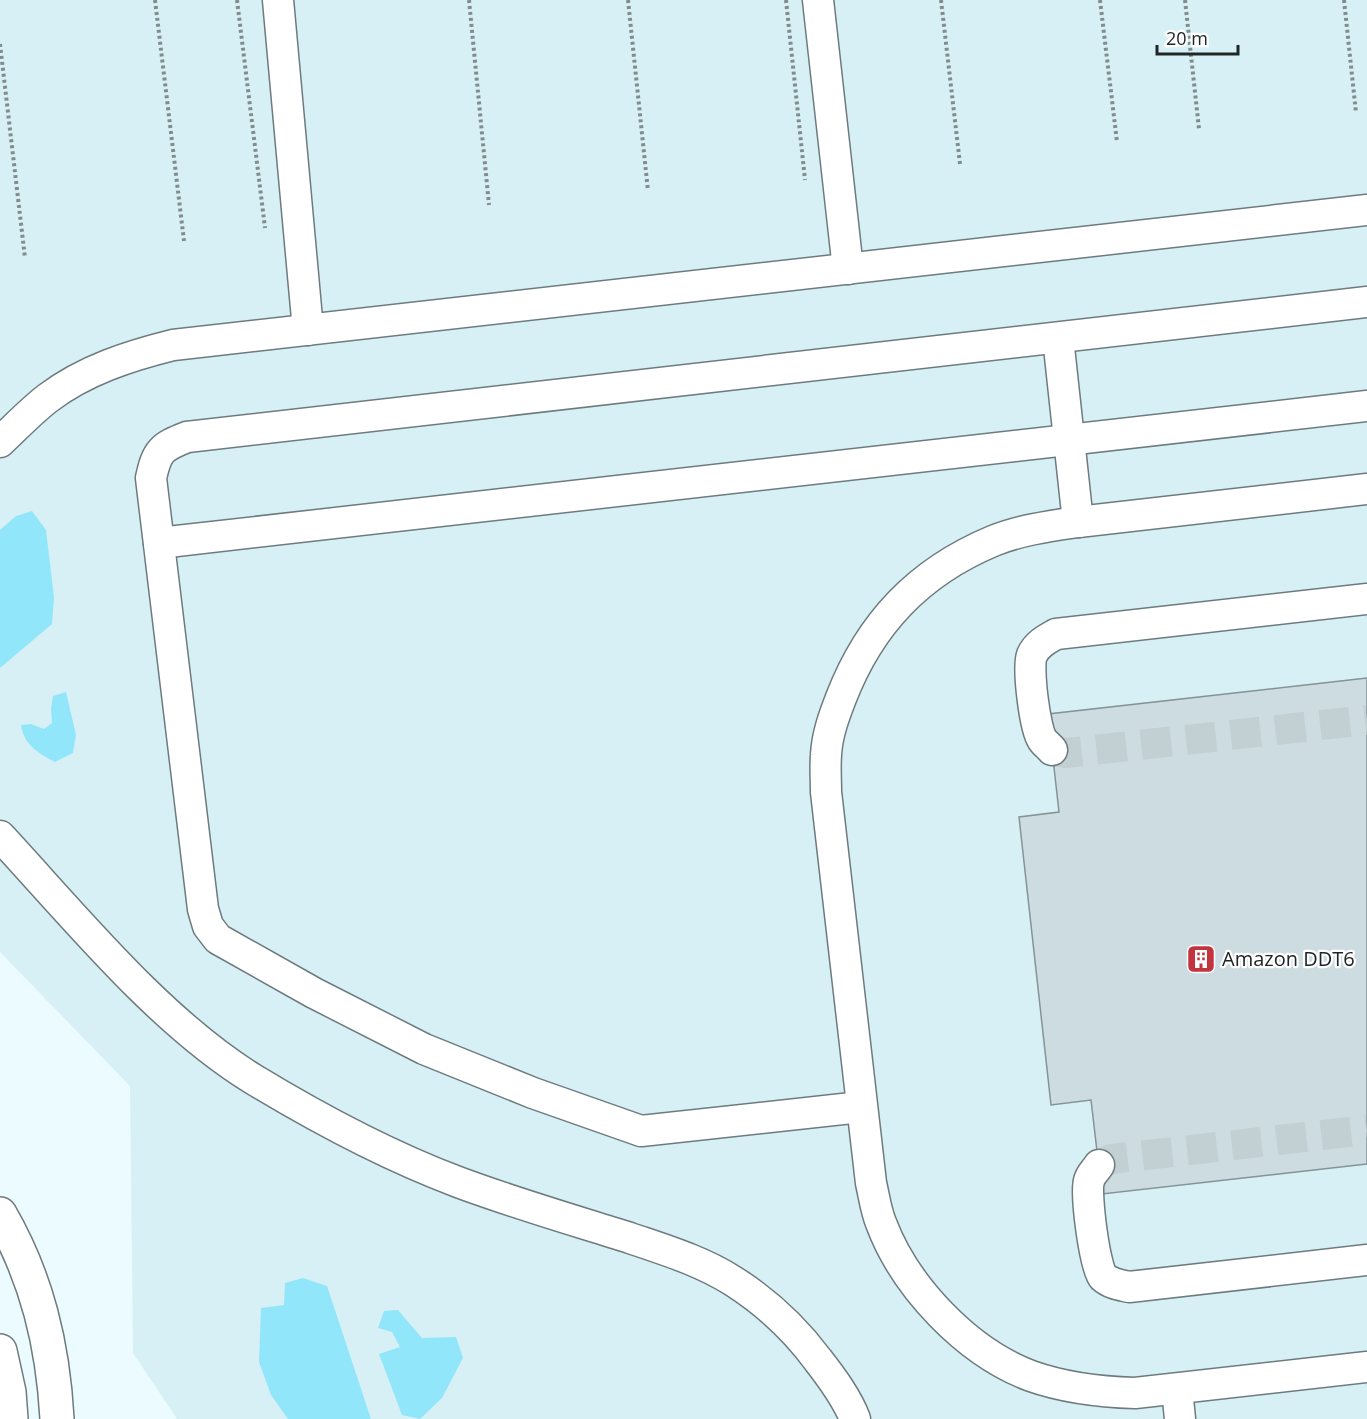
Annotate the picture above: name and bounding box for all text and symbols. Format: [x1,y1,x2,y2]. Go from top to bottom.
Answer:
scale bar [1157,18,1238,56]
text: 20 m [1166,26,1208,50]
building icon: Amazon DDT6 [1185,943,1217,975]
place label: Amazon DDT6 [1222,945,1355,972]

